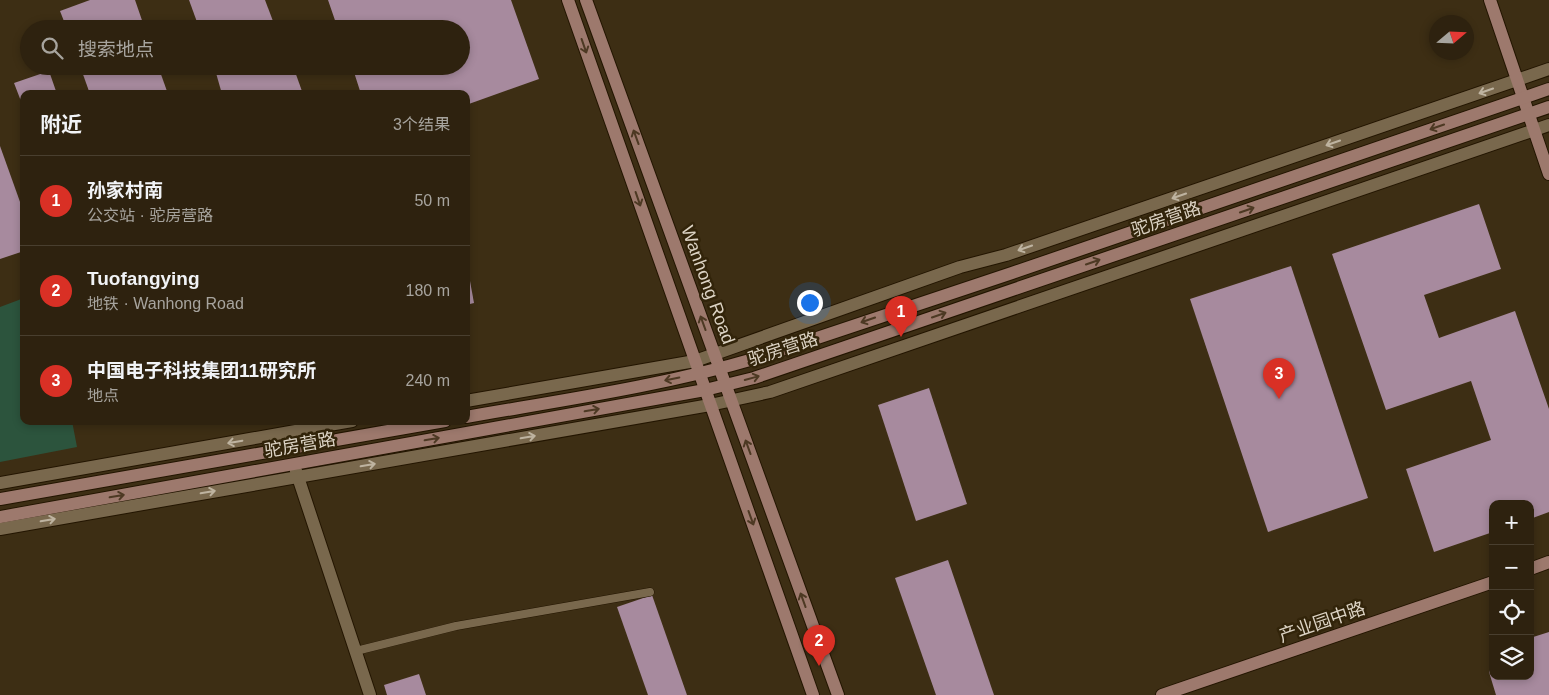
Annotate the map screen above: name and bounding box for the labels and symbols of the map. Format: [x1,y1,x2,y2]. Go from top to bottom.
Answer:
north arrow [1429,15,1474,60]
one-way arrow [580,38,589,53]
one-way arrow [1479,86,1495,96]
one-way arrow [1429,123,1445,133]
one-way arrow [631,130,640,146]
one-way arrow [1325,139,1341,148]
one-way arrow [634,191,643,207]
one-way arrow [1171,192,1187,201]
street label: 驼房营路 [1129,198,1203,240]
one-way arrow [1238,205,1254,214]
street label: Wanhong Road [677,223,739,347]
one-way arrow [1018,244,1033,253]
one-way arrow [1085,257,1101,267]
your location [797,290,823,316]
pin: 1 [885,296,917,337]
one-way arrow [931,310,947,319]
one-way arrow [860,315,876,325]
one-way arrow [698,316,707,331]
street label: 驼房营路 [746,328,820,370]
pin: 3 [1263,358,1295,399]
one-way arrow [744,373,760,383]
one-way arrow [664,375,680,384]
one-way arrow [583,405,599,415]
street label: 驼房营路 [263,429,337,461]
one-way arrow [520,432,536,442]
one-way arrow [423,433,439,443]
one-way arrow [228,437,244,447]
one-way arrow [743,440,752,455]
one-way arrow [360,459,376,469]
one-way arrow [200,487,216,497]
one-way arrow [108,490,124,500]
one-way arrow [747,510,756,525]
one-way arrow [40,515,56,525]
one-way arrow [798,593,807,608]
street label: 产业园中路 [1276,598,1368,646]
pin: 2 [803,625,835,666]

